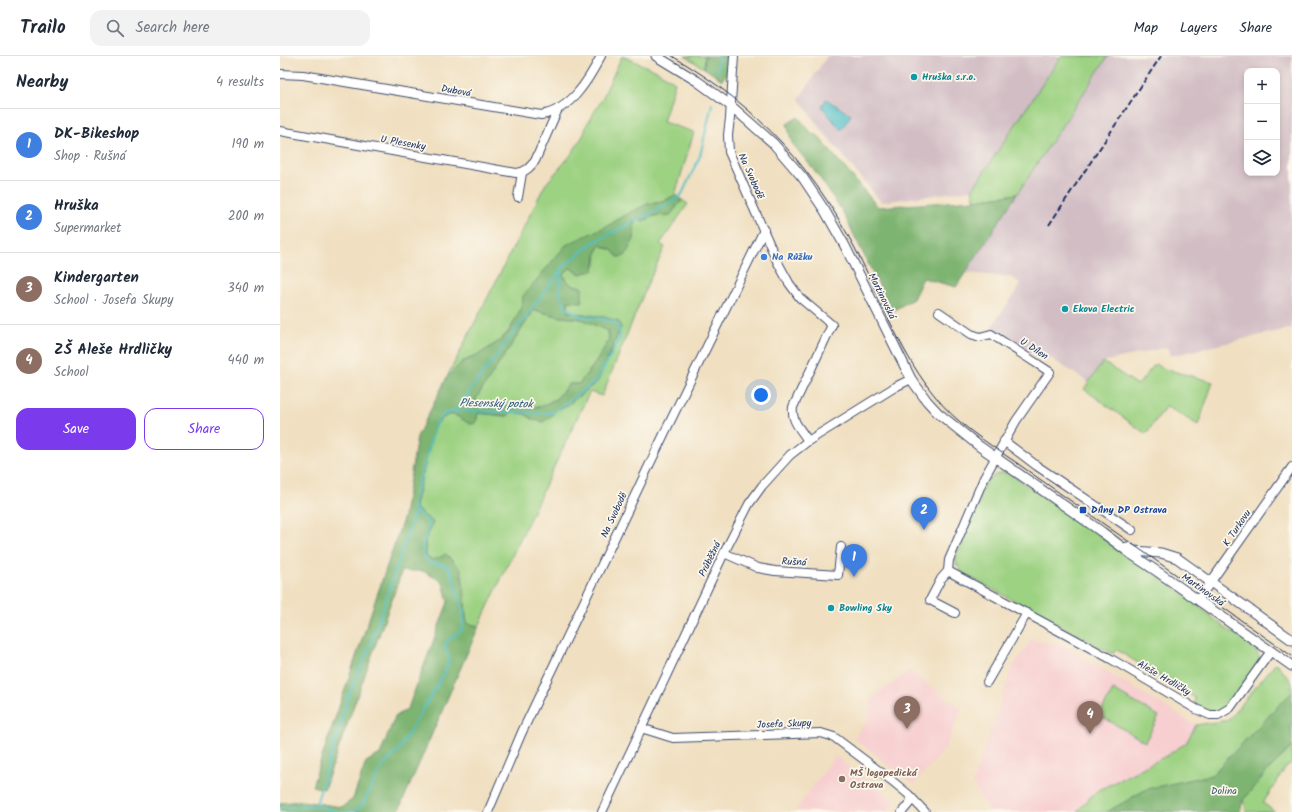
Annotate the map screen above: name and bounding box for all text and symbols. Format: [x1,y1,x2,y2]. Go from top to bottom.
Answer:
search box [90,10,370,46]
text: Trailo [20,13,66,43]
text: Search here [136,16,210,40]
icon: search [104,17,126,39]
text: Map [1134,17,1158,39]
text: Layers [1180,17,1218,39]
text: Share [1240,17,1272,39]
map controls [1244,68,1280,176]
button: + [1244,68,1280,104]
text: Nearby [16,69,68,96]
place label: Hruška s.r.o. [922,69,976,85]
text: 4 results [216,72,264,93]
marker: Hruška s.r.o. [909,72,919,82]
street label: Dubová [440,81,473,102]
button: − [1244,104,1280,140]
text: DK-Bikeshop [54,122,139,146]
street label: U Plesenky [379,131,427,155]
text: 1 [27,134,31,155]
text: 190 m [232,134,264,155]
button: layers [1244,140,1280,176]
text: Shop · Rušná [54,146,126,167]
street label: Na Svobodě [734,151,768,202]
text: Hruška [54,194,99,218]
text: 2 [25,206,33,227]
text: 200 m [228,206,264,227]
text: Supermarket [54,218,121,239]
place label: Na Růžku [772,249,813,265]
marker: Na Růžku [759,252,769,262]
text: Kindergarten [54,266,139,290]
street label: Martinovská [864,270,901,323]
text: 3 [25,278,33,299]
text: 340 m [227,278,264,299]
text: School · Josefa Skupy [54,290,173,311]
place label: Ekova Electric [1073,301,1135,317]
marker: Ekova Electric [1060,304,1070,314]
street label: U Dílen [1017,334,1051,364]
text: ZŠ Aleše Hrdličky [54,338,172,362]
text: 4 [25,350,33,371]
text: 440 m [228,350,264,371]
text: School [54,362,89,383]
your location [751,385,771,405]
water label: Plesenský potok [459,394,535,414]
button: Save [16,408,136,450]
button: Share [144,408,264,450]
street label: Na Svobodě [596,489,632,540]
pin: 2 [911,497,937,530]
place label: Dílny DP Ostrava [1091,502,1167,518]
marker: Dílny DP Ostrava [1078,505,1088,515]
street label: K Turkovu [1219,506,1255,550]
street label: Průběžná [695,537,726,579]
pin: 1 [841,544,867,577]
street label: Rušná [781,553,808,571]
street label: Martinovská [1178,569,1229,612]
place label: Bowling Sky [839,600,893,616]
marker: Bowling Sky [826,603,836,613]
street label: Aleše Hrdličky [1134,656,1194,700]
pin: 3 [894,696,920,729]
pin: 4 [1077,701,1103,734]
street label: Josefa Skupy [756,715,812,733]
place label: MŠ logopedická Ostrava [850,765,918,793]
marker: MŠ logopedická Ostrava [837,774,847,784]
park label: Dolina [1211,783,1237,799]

